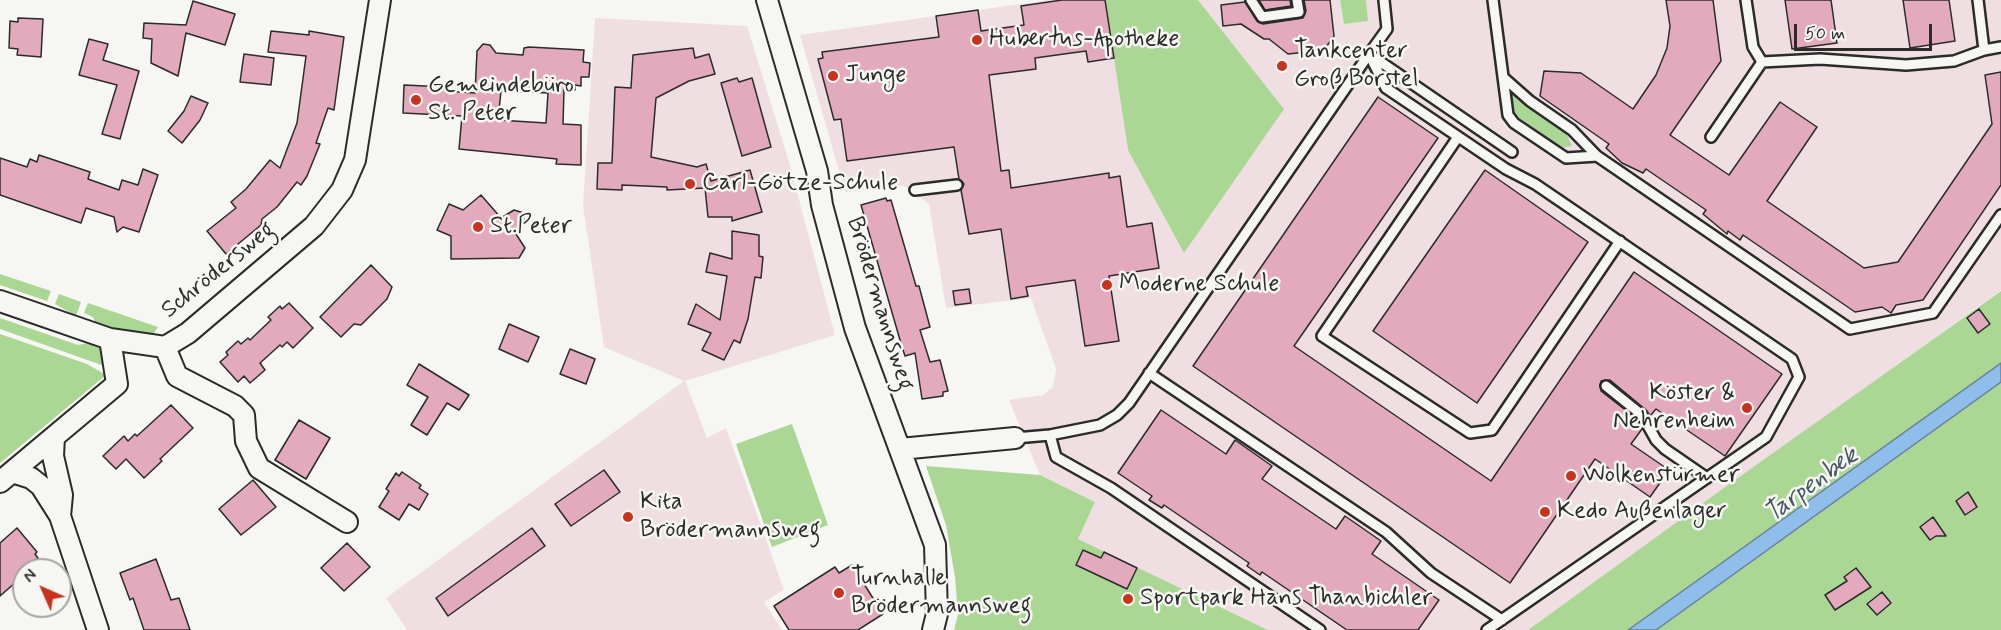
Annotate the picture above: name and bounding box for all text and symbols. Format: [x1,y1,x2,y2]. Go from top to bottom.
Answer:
scale bar [1797,12,1935,50]
text: 50 m [1805,22,1845,46]
place label: Hubertus-Apotheke [989,26,1179,54]
marker: Hubertus-Apotheke [970,33,984,47]
place label: Tankcenter Groß Borstel [1294,38,1418,94]
marker: Tankcenter Groß Borstel [1275,59,1289,73]
place label: Junge [845,62,906,90]
marker: Junge [826,69,840,83]
place label: Gemeindebüro St. Peter [428,72,574,128]
marker: Gemeindebüro St. Peter [409,93,423,107]
place label: Carl-Götze-Schule [702,170,898,198]
marker: Carl-Götze-Schule [683,177,697,191]
place label: St.Peter [490,213,572,241]
street label: Brödermannsweg [839,214,919,394]
street label: Schrödersweg [156,216,282,326]
marker: St.Peter [471,220,485,234]
place label: Moderne Schule [1119,271,1279,299]
marker: Moderne Schule [1100,278,1114,292]
place label: Köster & Nehrenheim [1613,380,1735,436]
marker: Köster & Nehrenheim [1740,401,1754,415]
water label: Tarpenbek [1759,441,1865,531]
place label: Wolkenstürmer [1583,462,1740,490]
marker: Wolkenstürmer [1564,469,1578,483]
place label: Kita Brödermannsweg [640,489,820,545]
place label: Kedo Außenlager [1557,498,1727,526]
marker: Kedo Außenlager [1538,505,1552,519]
marker: Kita Brödermannsweg [621,510,635,524]
north arrow [12,558,72,618]
text: N [19,565,42,588]
place label: Turnhalle Brödermannsweg [851,565,1031,621]
place label: Sportpark Hans Thanbichler [1140,585,1432,613]
marker: Turnhalle Brödermannsweg [832,586,846,600]
marker: Sportpark Hans Thanbichler [1121,592,1135,606]

